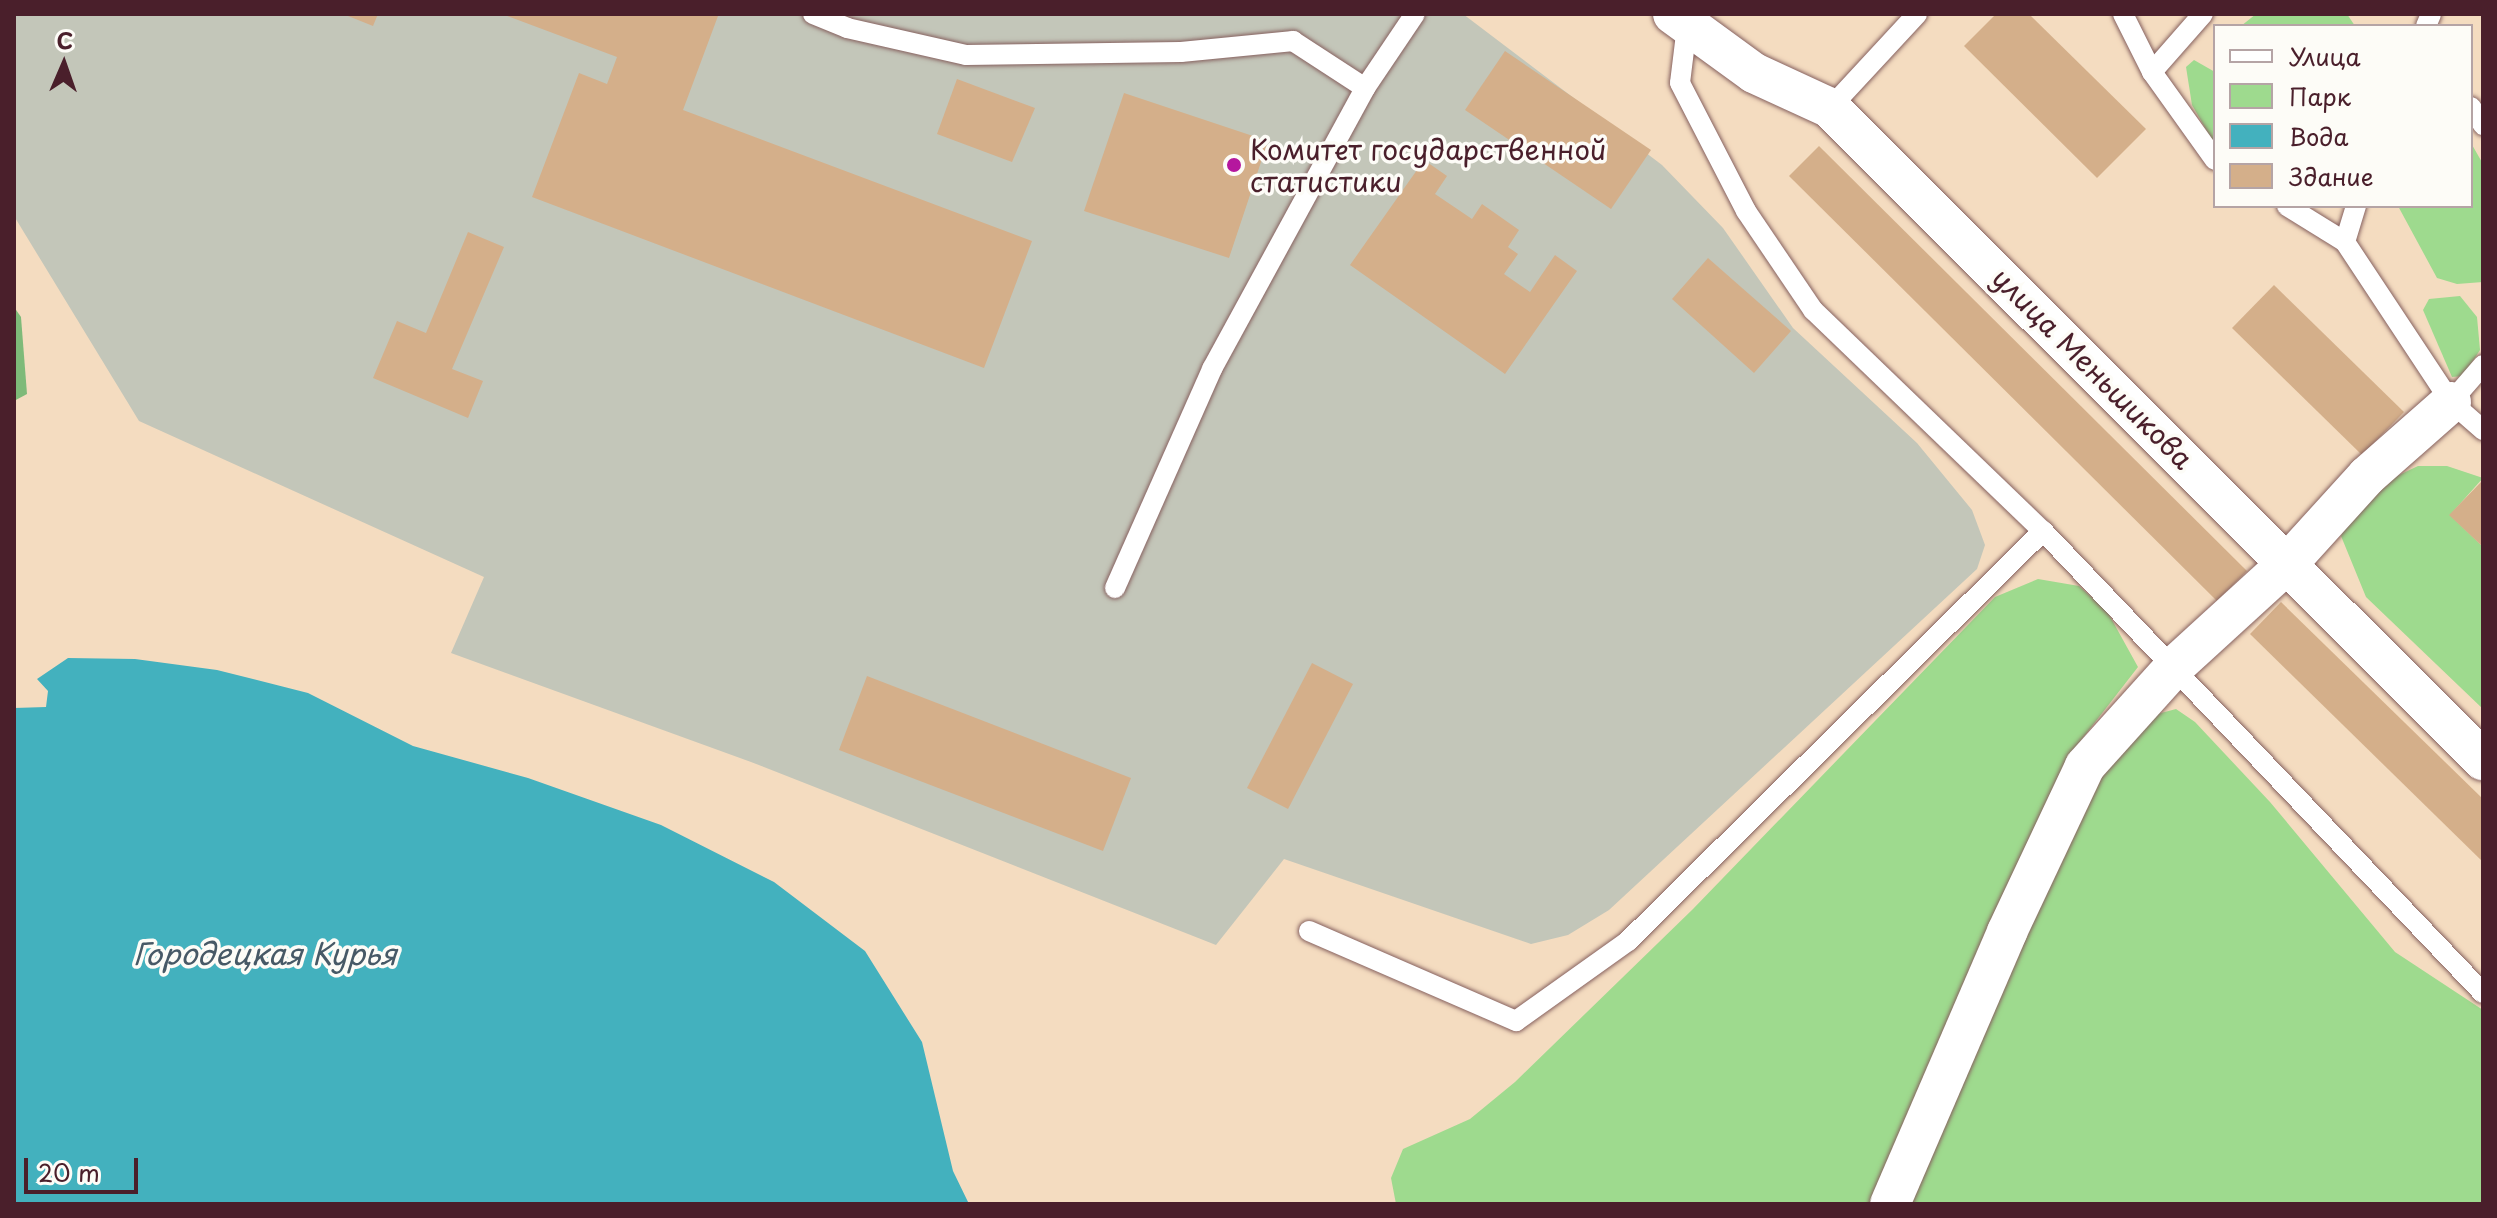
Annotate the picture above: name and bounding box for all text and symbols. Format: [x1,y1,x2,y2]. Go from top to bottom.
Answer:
text: С [56,23,74,56]
north arrow [24,24,104,104]
legend [2213,24,2473,208]
text: Улица [2289,38,2361,74]
text: Парк [2289,78,2351,114]
text: Вода [2289,118,2348,154]
place label: Комитет государственной статистики [1250,132,1608,198]
marker: Комитет государственной статистики [1225,156,1243,174]
text: Здание [2289,158,2374,194]
street label: улица Меньшикова [1985,260,2201,476]
water label: Городецкая Курья [133,935,397,971]
scale bar [28,1142,142,1192]
text: 20 m [38,1154,100,1190]

